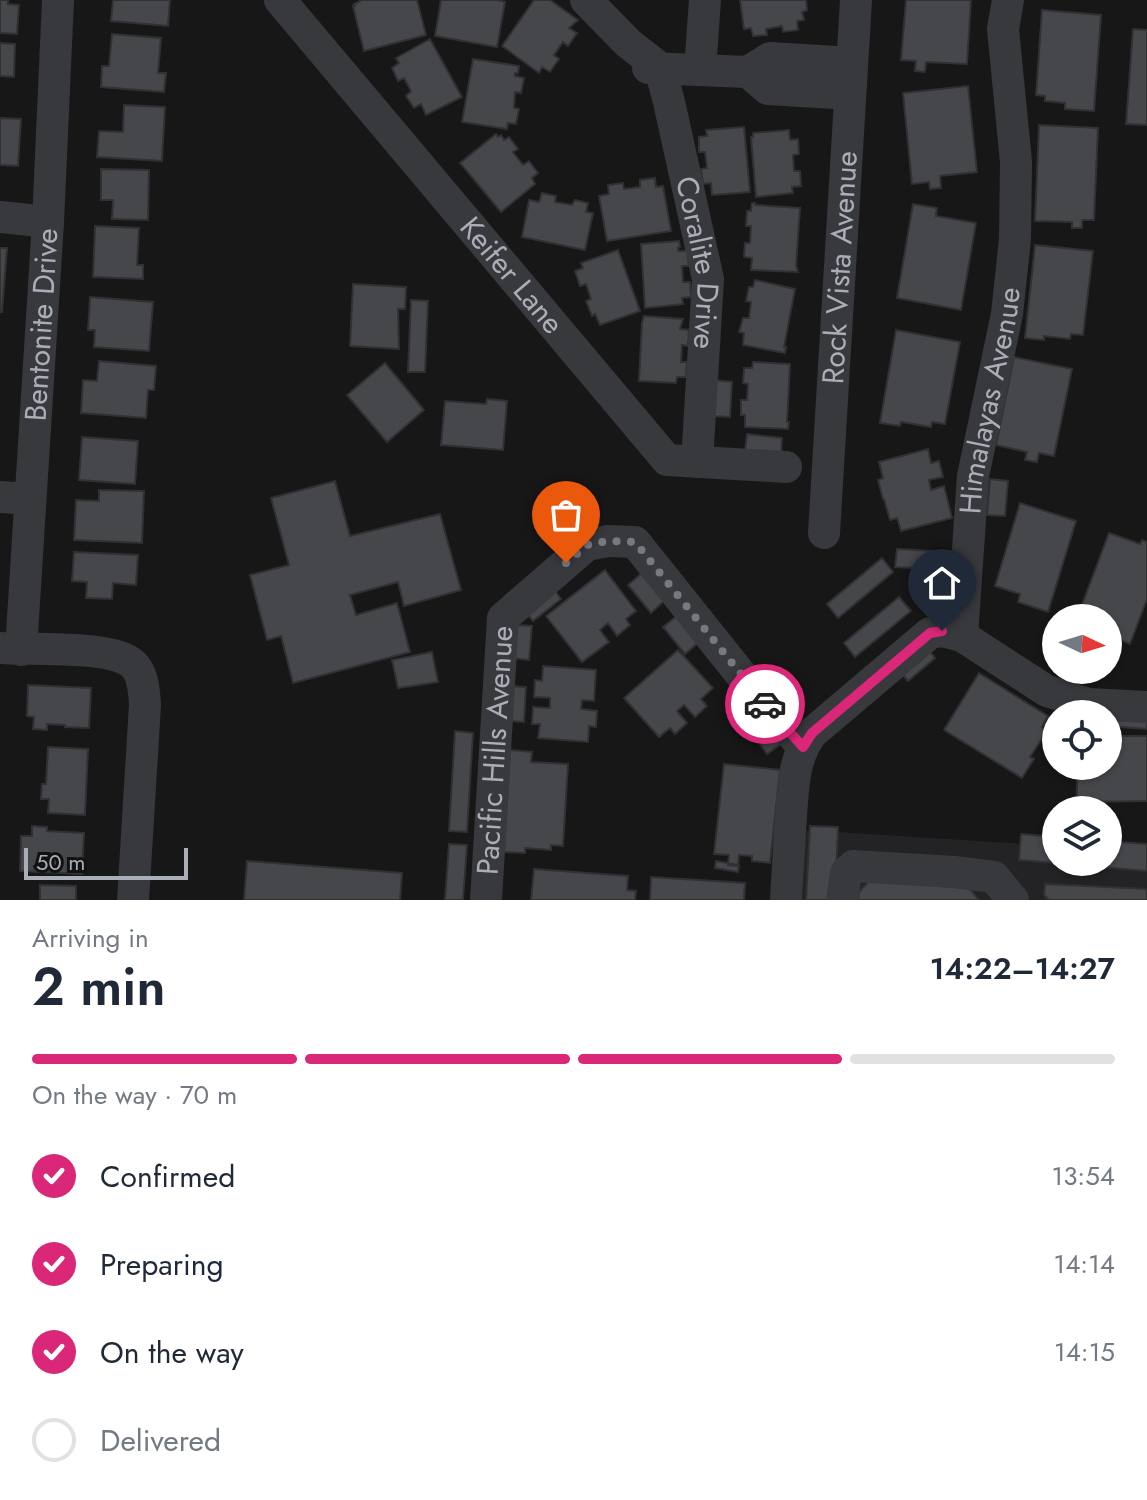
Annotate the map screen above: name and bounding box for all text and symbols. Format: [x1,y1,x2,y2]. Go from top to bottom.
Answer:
street label: Rock Vista Avenue [811,150,868,385]
street label: Coralite Drive [665,172,730,350]
street label: Keifer Lane [450,207,574,343]
street label: Bentonite Drive [13,227,69,423]
street label: Himalayas Avenue [948,285,1031,516]
pin [532,481,600,563]
icon: bag [544,493,588,537]
pin [908,549,976,631]
icon: home [920,561,964,605]
north arrow [1042,604,1122,684]
map controls [1042,604,1122,876]
street label: Pacific Hills Avenue [466,624,523,876]
courier [725,664,805,744]
icon: car [743,682,787,726]
button: locate [1042,700,1122,780]
button: layers [1042,796,1122,876]
scale bar [24,844,188,880]
text: 50 m [36,846,85,878]
text: Arriving in [32,919,149,957]
text: 14:22–14:27 [930,947,1115,990]
text: 2 min [32,949,165,1025]
text: On the way · 70 m [32,1076,237,1114]
icon: check [32,1154,76,1198]
text: Confirmed [100,1155,235,1198]
text: 13:54 [1051,1157,1115,1195]
icon: check [32,1242,76,1286]
text: Preparing [100,1243,224,1286]
text: 14:14 [1053,1245,1115,1283]
icon: check [32,1330,76,1374]
text: On the way [100,1331,244,1374]
text: 14:15 [1054,1333,1115,1371]
text: Delivered [100,1419,221,1462]

